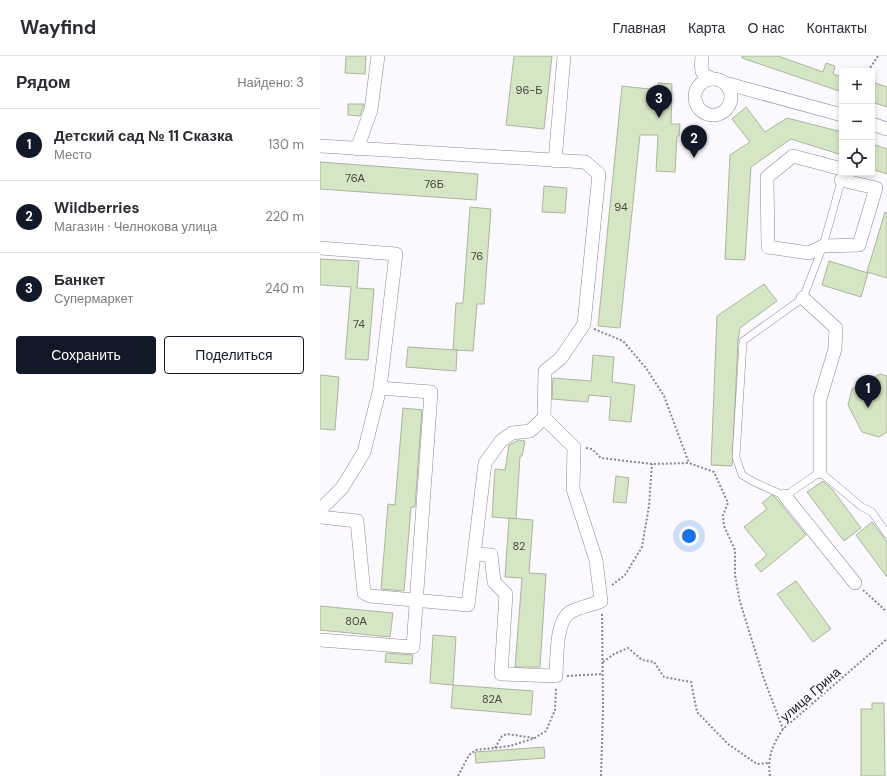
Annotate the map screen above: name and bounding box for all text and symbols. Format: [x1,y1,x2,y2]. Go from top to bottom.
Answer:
text: Wayfind [20,15,96,40]
text: Главная [613,19,666,37]
text: Карта [688,19,725,37]
text: О нас [747,19,785,37]
text: Контакты [807,19,867,37]
map controls [839,68,875,176]
button: + [839,68,875,104]
text: Рядом [16,71,71,93]
text: Найдено: 3 [237,74,304,91]
house number: 96-Б [516,83,543,97]
pin: 3 [646,85,672,118]
button: − [839,104,875,140]
pin: 2 [681,125,707,158]
text: Детский сад № 11 Сказка [54,126,233,146]
text: 1 [27,136,31,153]
text: 130 m [268,136,304,153]
button: locate [839,140,875,176]
text: Место [54,146,92,163]
house number: 76А [345,171,366,185]
house number: 76Б [424,177,444,191]
text: Wildberries [54,198,139,218]
house number: 94 [614,200,628,214]
text: 2 [25,208,33,225]
text: 220 m [265,208,304,225]
text: Магазин · Челнокова улица [54,218,217,235]
house number: 76 [471,249,483,263]
text: Банкет [54,270,105,290]
text: 3 [25,280,33,297]
text: 240 m [265,280,304,297]
text: Супермаркет [54,290,133,307]
house number: 74 [353,317,365,331]
button: Сохранить [16,336,156,374]
button: Поделиться [164,336,304,374]
pin: 1 [855,375,881,408]
your location [679,526,699,546]
house number: 82 [513,539,525,553]
house number: 80А [345,614,367,628]
street label: улица Грина [777,663,845,725]
house number: 82А [482,692,503,706]

